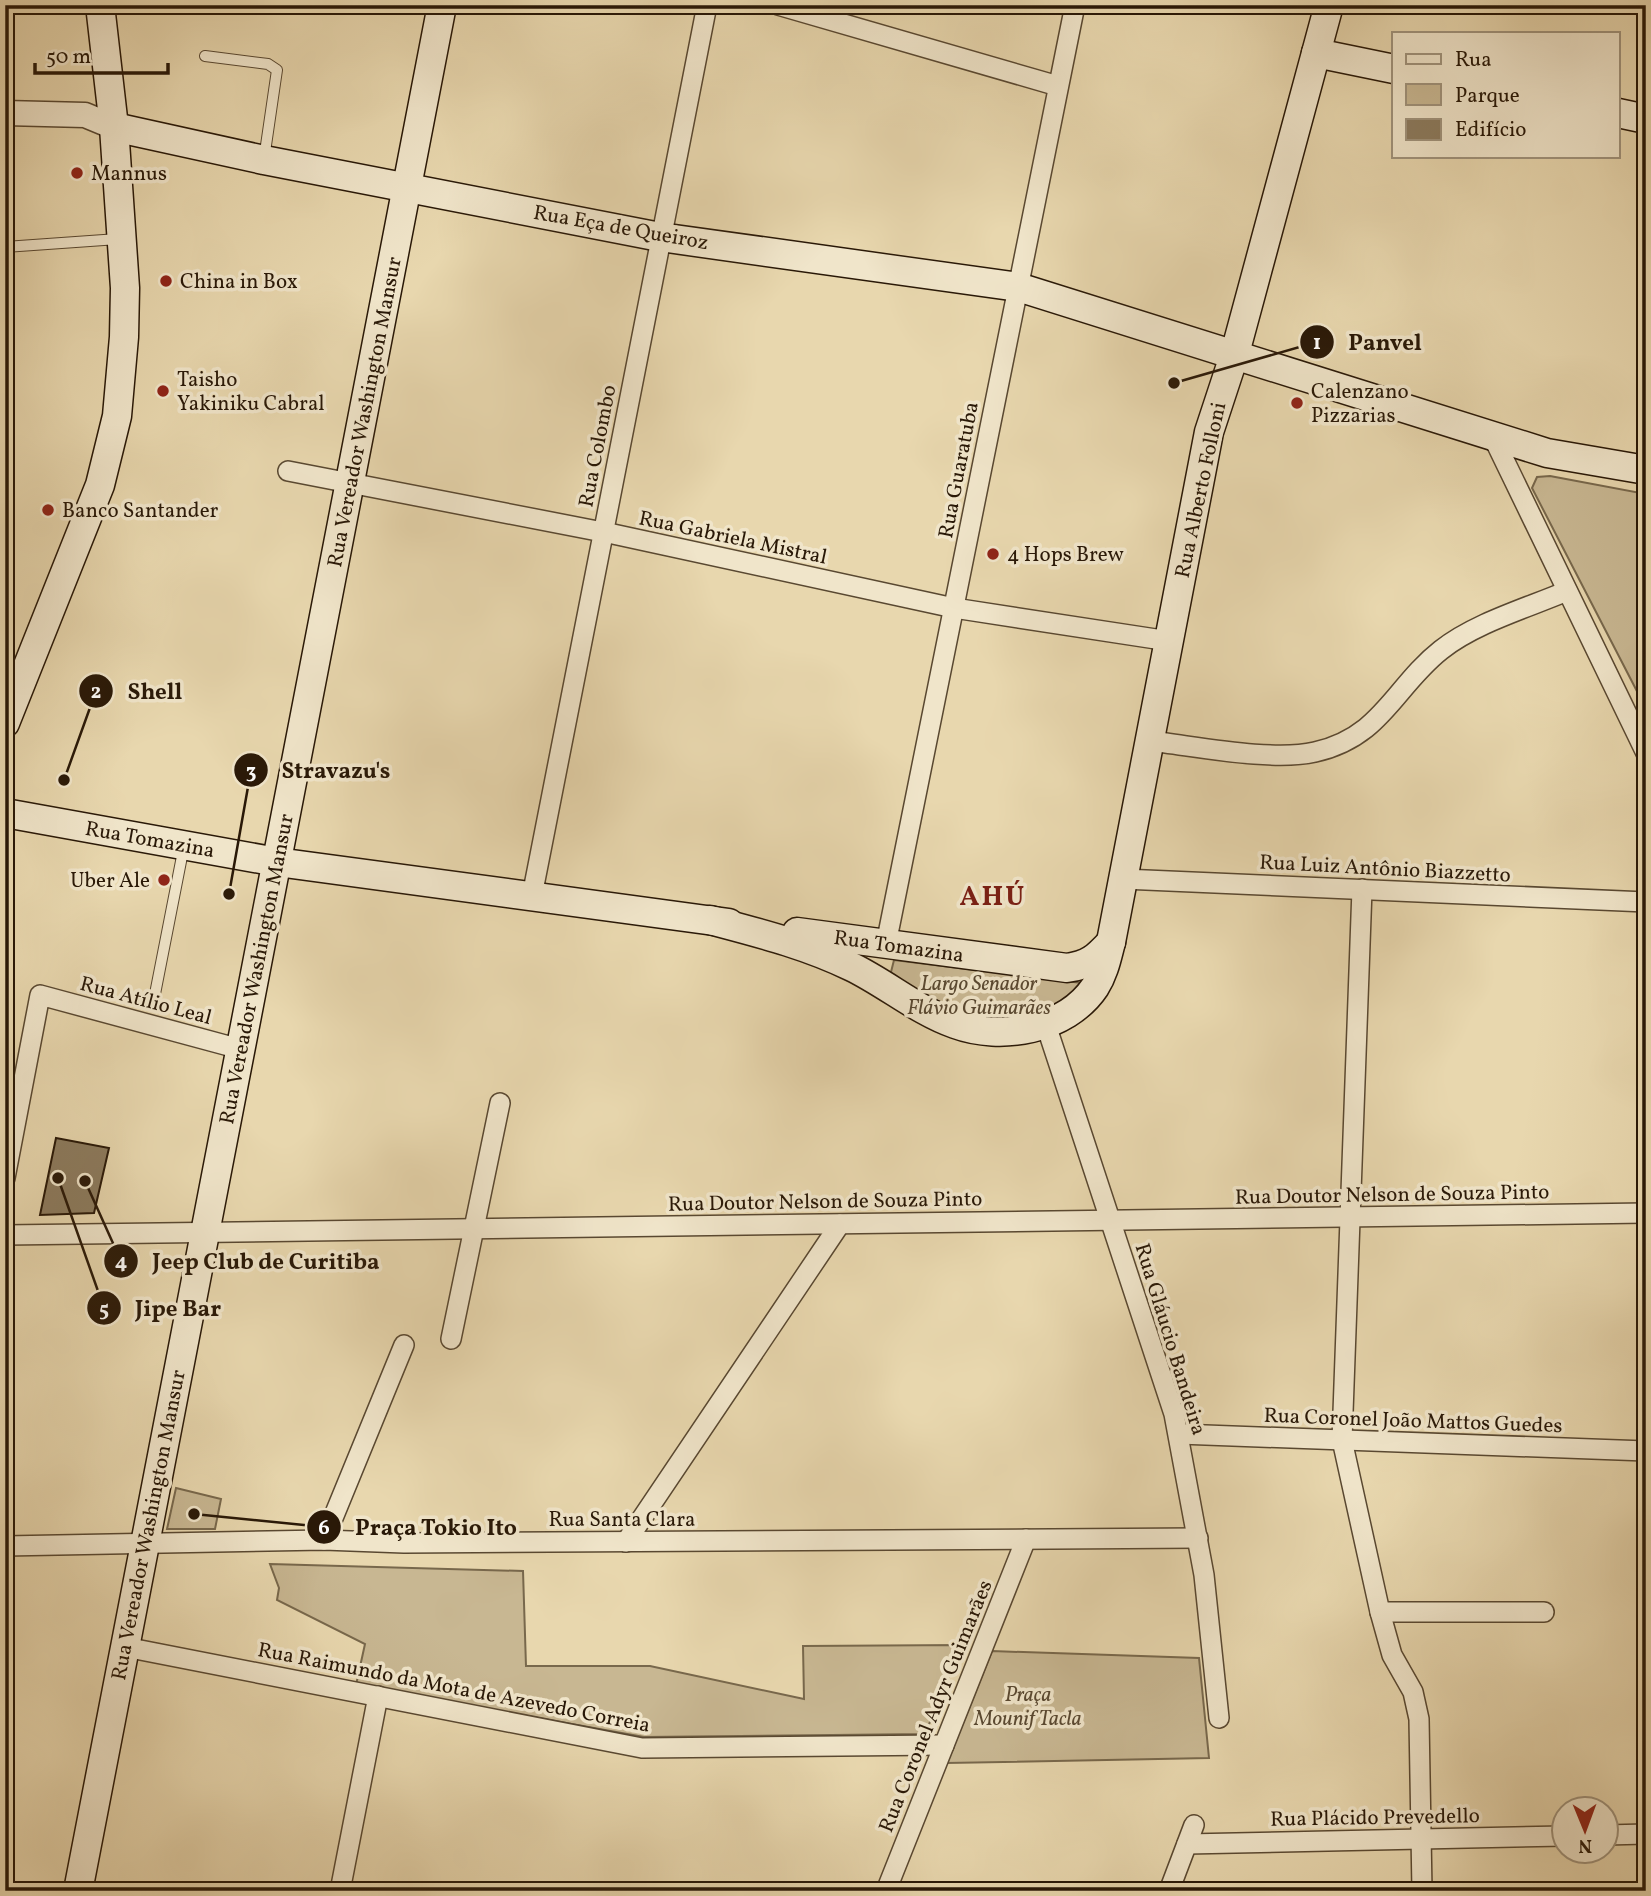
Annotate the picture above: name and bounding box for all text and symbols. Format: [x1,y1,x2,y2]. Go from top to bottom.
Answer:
scale bar [35,32,168,76]
legend [1392,32,1620,158]
text: 50 m [46,43,91,72]
text: Rua [1455,46,1492,75]
text: Parque [1455,82,1520,111]
text: Edifício [1455,116,1527,145]
place label: Mannus [91,160,167,189]
marker: Mannus [69,165,85,181]
street label: Rua Eça de Queiroz [531,199,711,258]
street label: Rua Vereador Washington Mansur [321,254,410,570]
place label: China in Box [180,268,298,297]
marker: China in Box [158,273,174,289]
callout: Panvel [1299,320,1436,364]
text: Panvel [1348,328,1422,360]
text: 1 [1313,329,1321,358]
place label: Taisho Yakiniku Cabral [177,366,325,419]
place label: Calenzano Pizzarias [1311,378,1409,431]
marker: Taisho Yakiniku Cabral [155,383,171,399]
street label: Rua Colombo [572,383,625,510]
marker: Calenzano Pizzarias [1289,395,1305,411]
street label: Rua Guaratuba [932,399,987,541]
street label: Rua Alberto Folloni [1169,400,1234,581]
place label: Banco Santander [62,497,219,526]
marker: Banco Santander [40,502,56,518]
street label: Rua Gabriela Mistral [636,504,830,573]
place label: 4 Hops Brew [1007,541,1124,570]
marker: 4 Hops Brew [985,546,1001,562]
callout: Shell [78,669,196,713]
text: Shell [128,677,183,709]
text: 2 [91,678,101,707]
callout: Stravazu's [233,748,405,792]
text: Stravazu's [282,756,390,788]
text: 3 [246,758,256,787]
street label: Rua Vereador Washington Mansur [213,811,302,1127]
street label: Rua Tomazina [83,815,217,866]
street label: Rua Luiz Antônio Biazzetto [1258,848,1511,891]
place label: Uber Ale [70,867,150,896]
marker: Uber Ale [156,872,172,888]
district label: AHÚ [960,878,1026,917]
street label: Rua Tomazina [832,924,966,971]
street label: Rua Atílio Leal [76,970,215,1033]
park label: Largo Senador Flávio Guimarães [907,970,1051,1023]
street label: Rua Doutor Nelson de Souza Pinto [1235,1178,1549,1213]
street label: Rua Doutor Nelson de Souza Pinto [668,1185,982,1220]
callout: Jeep Club de Curitiba [103,1239,394,1283]
street label: Rua Gláucio Bandeira [1127,1240,1213,1439]
text: Jeep Club de Curitiba [151,1247,380,1279]
text: 4 [115,1248,128,1277]
callout: Jipe Bar [86,1286,236,1330]
text: Jipe Bar [134,1294,221,1326]
text: 5 [99,1296,109,1325]
street label: Rua Vereador Washington Mansur [105,1367,194,1683]
street label: Rua Coronel João Mattos Guedes [1263,1402,1563,1441]
callout: Praça Tokio Ito [306,1505,532,1549]
street label: Rua Santa Clara [548,1506,696,1535]
text: Praça Tokio Ito [355,1513,517,1545]
text: 6 [318,1514,330,1543]
street label: Rua Coronel Adyr Guimarães [872,1576,1000,1837]
street label: Rua Raimundo da Mota de Azevedo Correia [255,1636,652,1741]
park label: Praça Mounif Tacla [973,1681,1082,1734]
north arrow [1550,1794,1620,1864]
street label: Rua Plácido Prevedello [1270,1802,1480,1835]
text: N [1578,1832,1592,1858]

